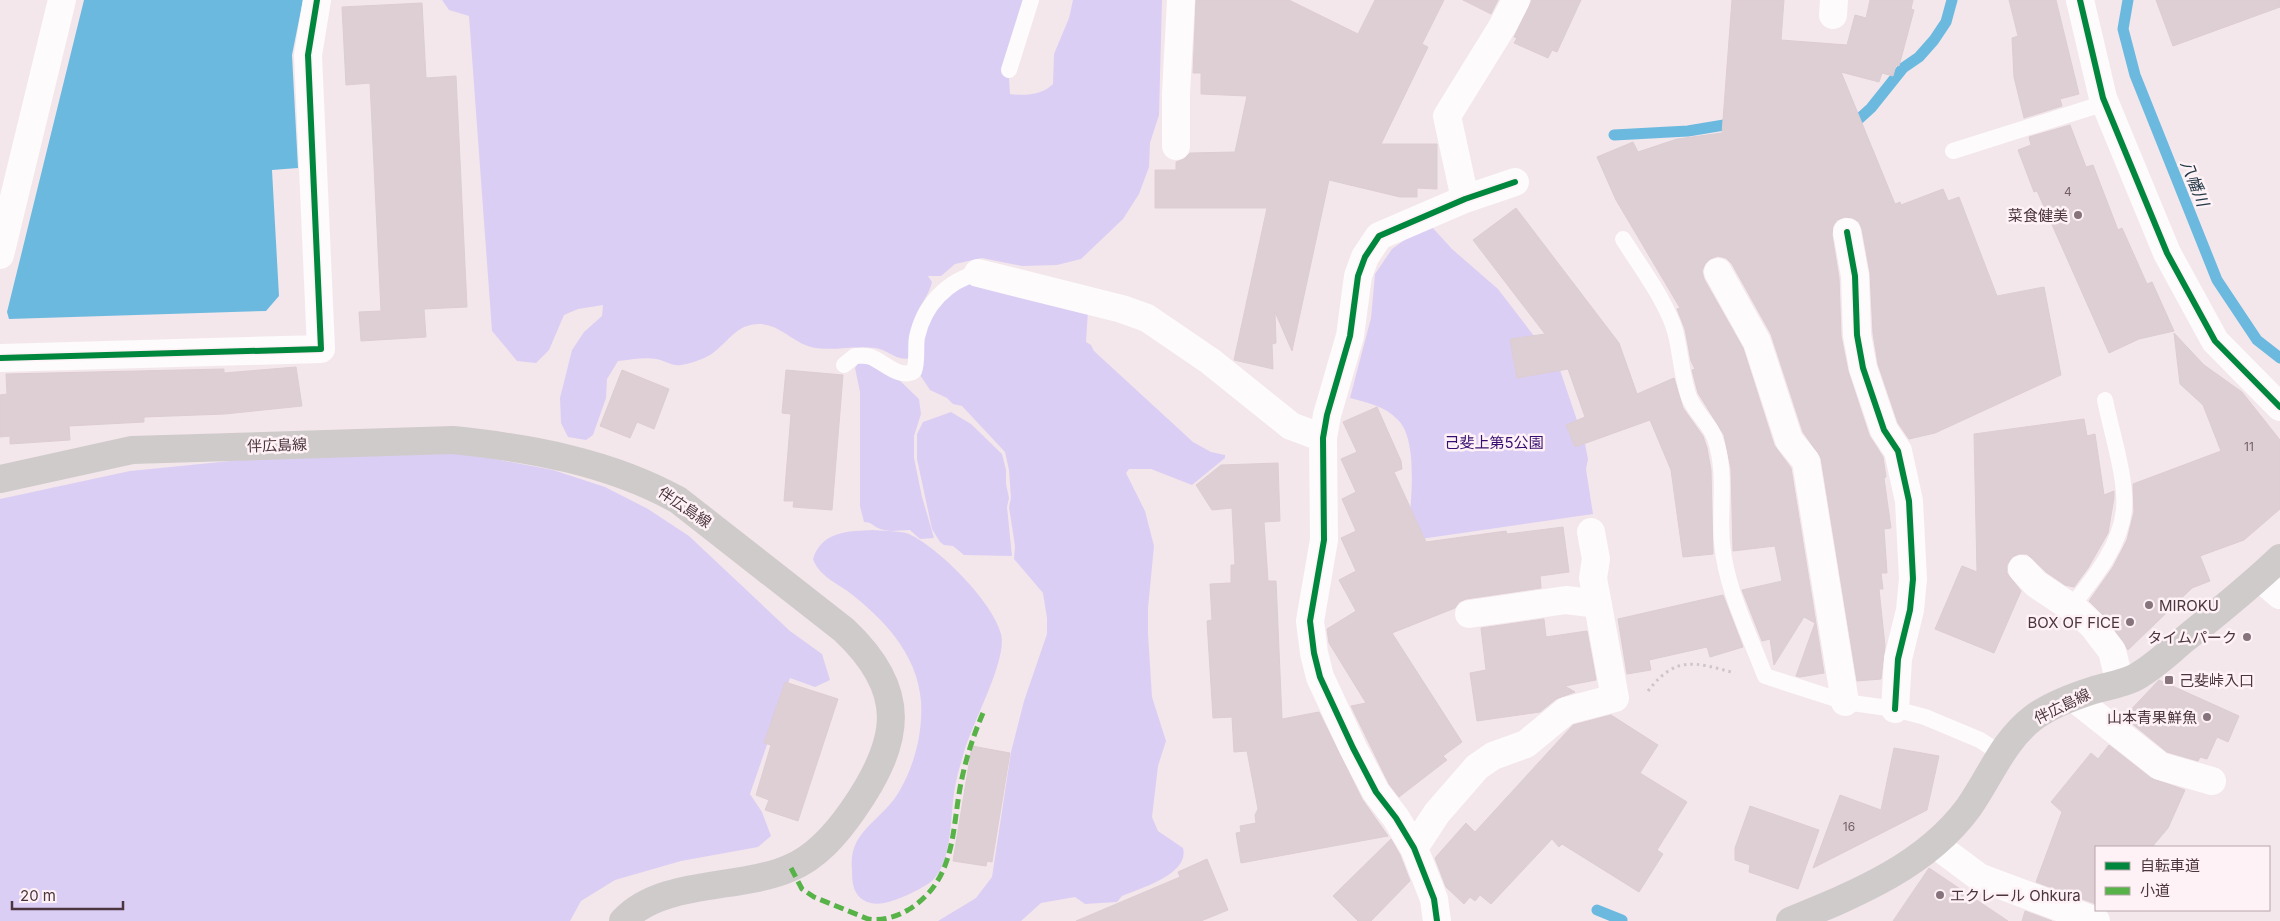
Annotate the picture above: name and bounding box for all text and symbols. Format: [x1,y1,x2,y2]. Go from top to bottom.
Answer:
water label: 八幡川 [2177,157,2214,211]
house number: 4 [2064,184,2072,199]
place label: 菜食健美 [2008,206,2068,225]
marker: 菜食健美 [2072,209,2084,221]
park label: 己斐上第5公園 [1444,433,1544,452]
street label: 伴広島線 [247,434,307,456]
house number: 11 [2244,439,2254,454]
street label: 伴広島線 [655,482,715,532]
place label: MIROKU [2159,596,2219,615]
marker: MIROKU [2143,599,2155,611]
place label: BOX OF FICE [2027,613,2120,632]
marker: BOX OF FICE [2124,616,2136,628]
place label: タイムパーク [2147,628,2237,647]
marker: タイムパーク [2241,631,2253,643]
place label: 己斐峠入口 [2179,671,2254,690]
marker: 己斐峠入口 [2163,674,2175,686]
street label: 伴広島線 [2031,684,2093,728]
place label: 山本青果鮮魚 [2107,708,2197,727]
marker: 山本青果鮮魚 [2201,711,2213,723]
house number: 16 [1843,819,1855,834]
legend [2095,846,2270,911]
text: 自転車道 [2140,856,2200,875]
scale bar [12,878,124,910]
text: 小道 [2140,881,2170,900]
text: 20 m [20,886,56,905]
place label: エクレール Ohkura [1950,886,2081,905]
marker: エクレール Ohkura [1934,889,1946,901]

